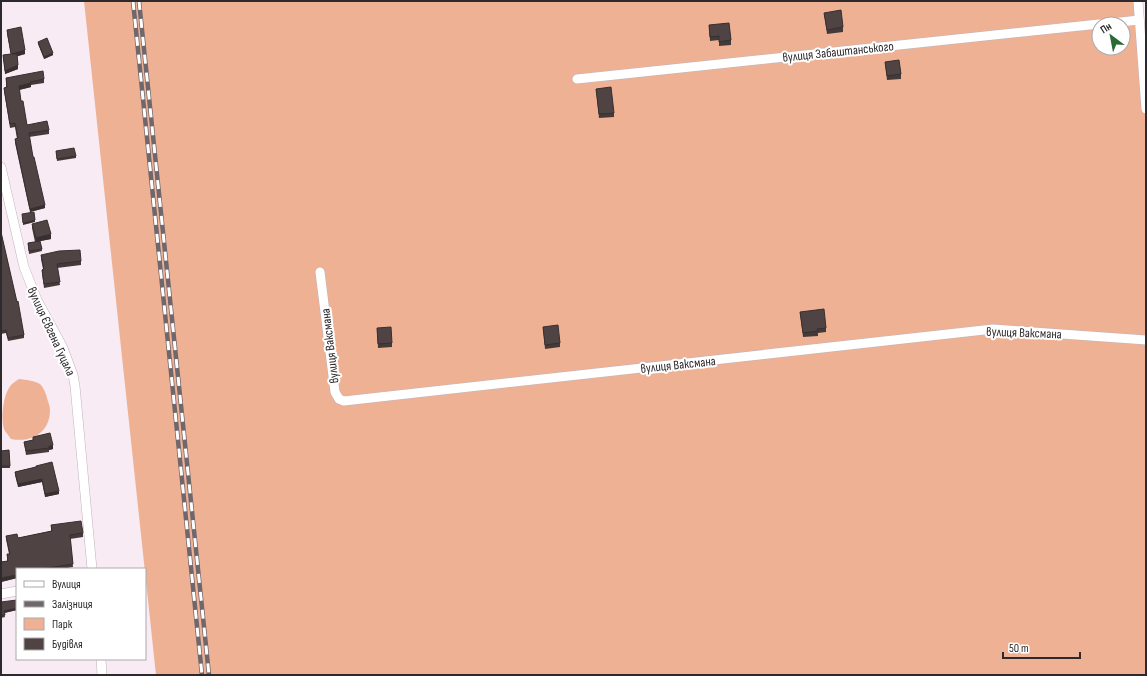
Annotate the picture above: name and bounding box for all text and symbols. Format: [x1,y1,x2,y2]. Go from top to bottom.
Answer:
north arrow [1091,16,1131,56]
text: Пн [1098,20,1114,36]
street label: вулиця Забаштанського [782,38,895,66]
street label: вулиця Євгена Гуцала [24,284,79,378]
street label: вулиця Ваксмана [317,307,343,384]
street label: вулиця Ваксмана [986,324,1062,342]
street label: вулиця Ваксмана [640,353,716,377]
legend [16,568,146,660]
text: Вулиця [52,577,81,592]
text: Залізниця [52,597,93,612]
text: Парк [52,617,73,632]
scale bar [1003,634,1080,660]
text: Будівля [52,637,83,652]
text: 50 m [1009,641,1029,656]

